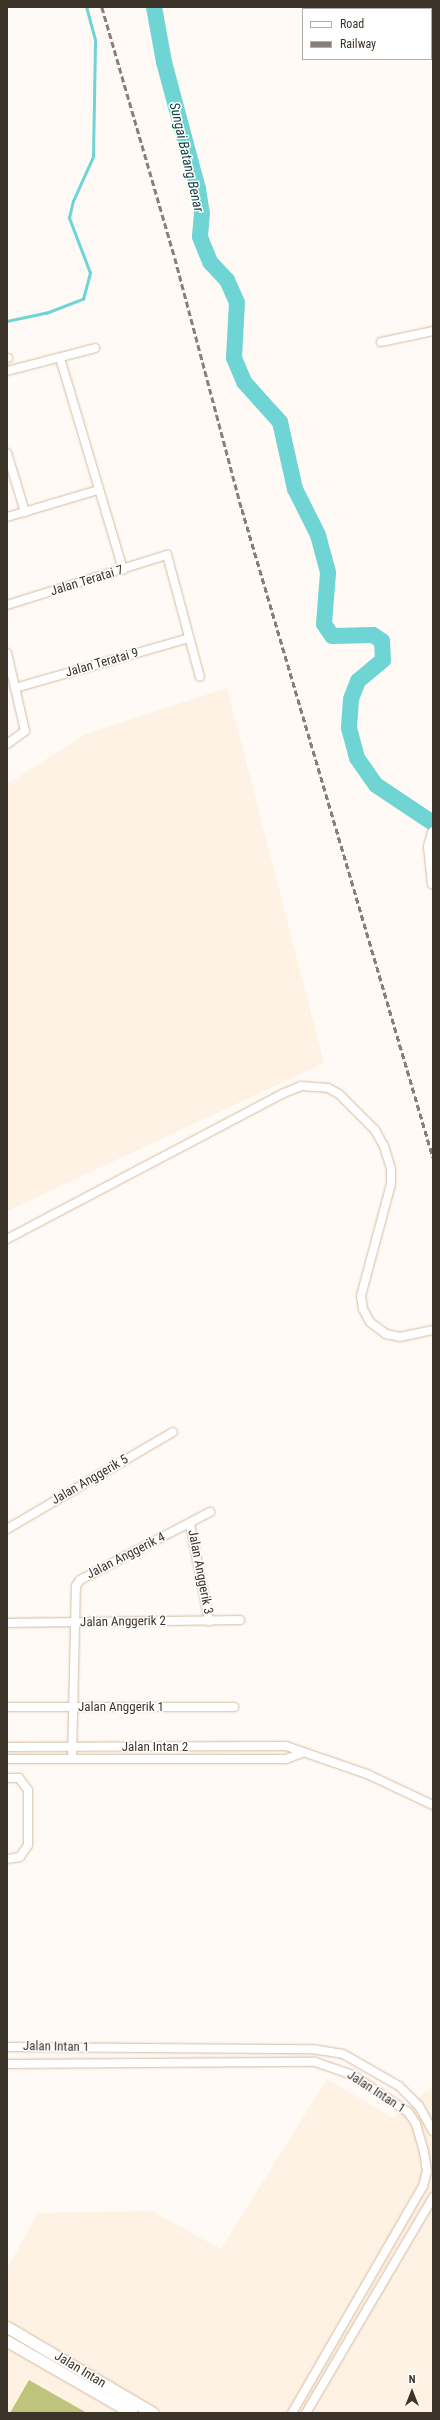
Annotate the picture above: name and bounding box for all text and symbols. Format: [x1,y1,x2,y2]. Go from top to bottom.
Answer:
legend [302,8,432,60]
text: Road [340,17,364,31]
text: Railway [340,37,376,51]
water label: Sungai Batang Benar [166,101,208,213]
street label: Jalan Teratai 7 [49,562,125,600]
street label: Jalan Teratai 9 [64,645,140,681]
street label: Jalan Anggerik 5 [49,1452,131,1508]
street label: Jalan Anggerik 3 [184,1528,216,1616]
street label: Jalan Anggerik 4 [84,1530,168,1582]
street label: Jalan Anggerik 2 [80,1613,166,1631]
street label: Jalan Anggerik 1 [78,1699,164,1715]
street label: Jalan Intan 2 [122,1739,188,1755]
street label: Jalan Intan 1 [23,2039,89,2055]
street label: Jalan Intan 1 [344,2067,408,2117]
street label: Jalan Intan [52,2349,108,2391]
north arrow [392,2372,432,2412]
text: N [409,2373,415,2386]

